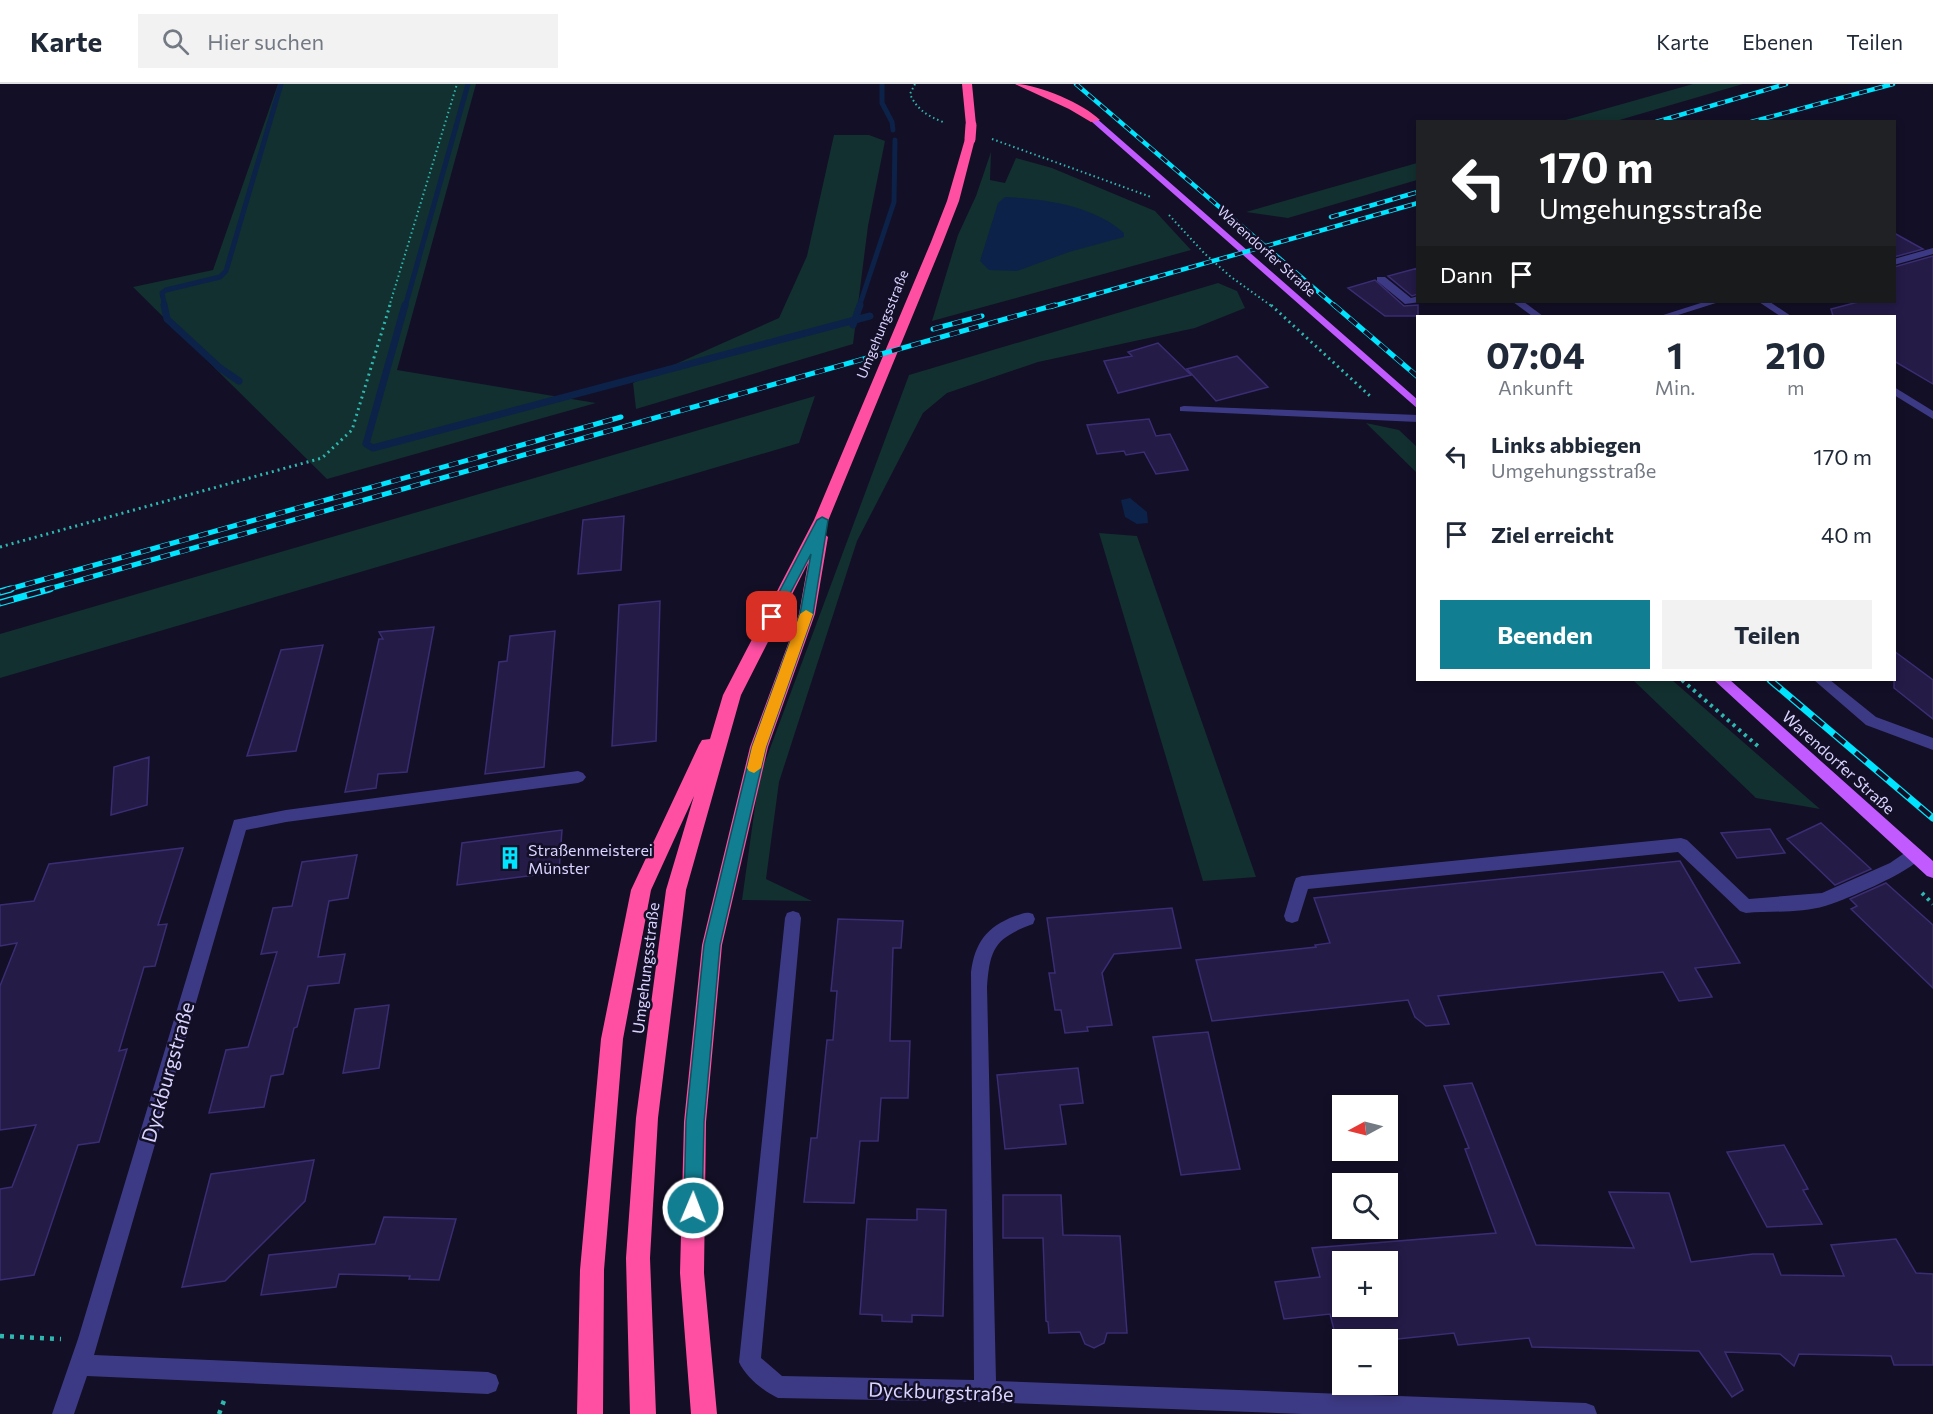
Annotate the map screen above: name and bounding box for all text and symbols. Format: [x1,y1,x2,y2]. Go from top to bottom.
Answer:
search box [138,14,558,68]
text: Karte [30,24,102,58]
icon: search [159,25,192,58]
text: Hier suchen [207,28,324,55]
text: Karte [1656,29,1709,54]
text: Ebenen [1742,29,1813,54]
text: Teilen [1846,29,1903,54]
text: 170 m [1539,140,1653,192]
icon: left [1440,144,1518,222]
text: Umgehungsstraße [1539,192,1762,225]
street label: Warendorfer Straße [1214,202,1320,300]
icon: arrive [1505,258,1538,291]
text: Dann [1440,261,1493,288]
street label: Umgehungsstraße [852,267,912,381]
text: 07:04 [1486,332,1585,376]
text: 1 [1667,332,1683,376]
text: 210 [1765,332,1826,376]
text: Ankunft [1498,375,1573,399]
text: Min. [1655,375,1695,399]
text: m [1787,375,1804,399]
text: Links abbiegen [1491,431,1641,458]
icon: left [1440,440,1473,473]
text: 170 m [1813,443,1872,470]
text: Umgehungsstraße [1491,458,1656,482]
icon: arrive [1440,518,1473,551]
text: Ziel erreicht [1491,521,1614,548]
text: 40 m [1821,521,1872,548]
pin [746,591,797,642]
icon: arrive [755,600,788,633]
button: Beenden [1440,600,1650,669]
button: Teilen [1662,600,1872,669]
street label: Warendorfer Straße [1779,706,1899,818]
place label: Straßenmeisterei Münster [528,840,653,877]
building icon: Straßenmeisterei Münster [497,845,523,871]
street label: Umgehungsstraße [628,901,662,1035]
street label: Dyckburgstraße [135,999,199,1145]
north arrow [1332,1095,1398,1161]
map controls [1332,1095,1398,1395]
button: search [1332,1173,1398,1239]
position arrow [661,1176,725,1240]
button: + [1332,1251,1398,1317]
button: − [1332,1329,1398,1395]
street label: Dyckburgstraße [868,1376,1014,1406]

